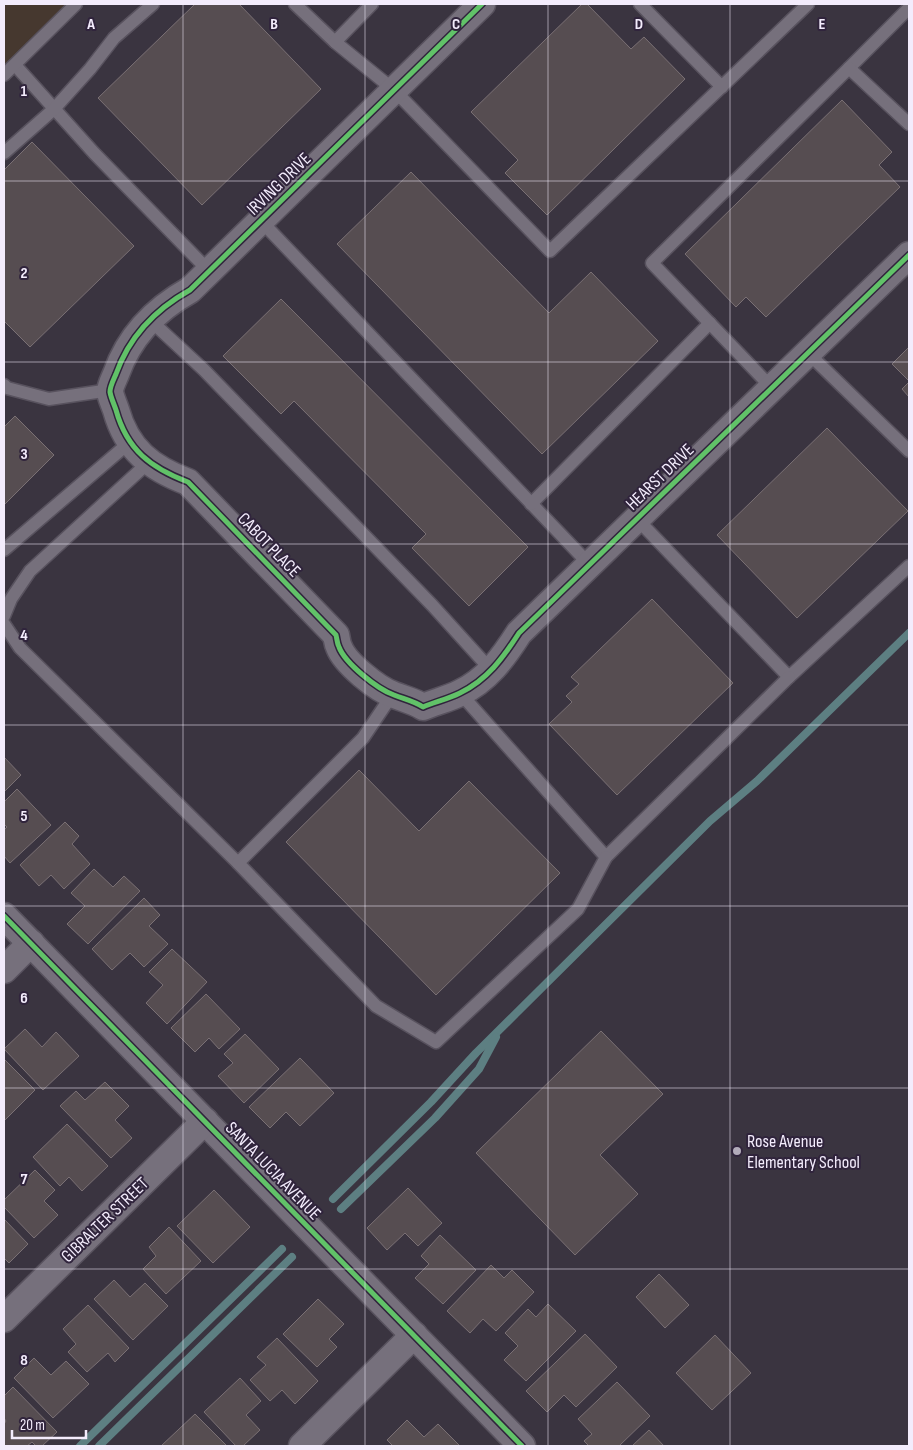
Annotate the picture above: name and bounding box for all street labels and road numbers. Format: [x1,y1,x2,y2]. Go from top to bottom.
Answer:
street label: IRVING DRIVE [243,148,315,220]
street label: HEARST DRIVE [622,439,698,515]
street label: CABOT PLACE [233,508,305,582]
street label: SANTA LUCIA AVENUE [221,1118,325,1224]
street label: GIBRALTER STREET [57,1173,153,1267]

